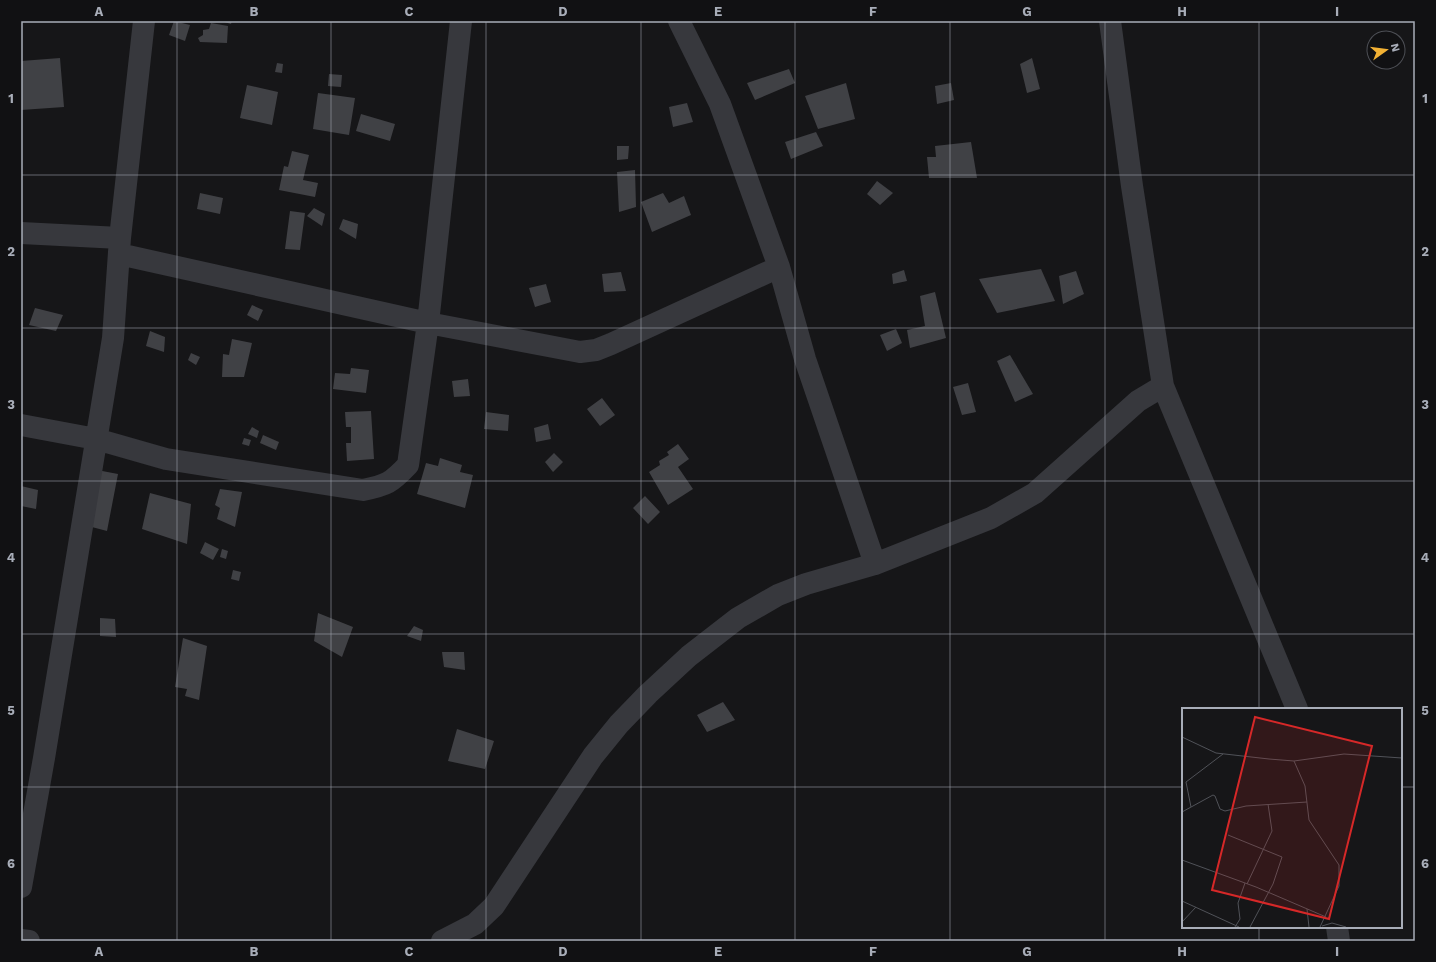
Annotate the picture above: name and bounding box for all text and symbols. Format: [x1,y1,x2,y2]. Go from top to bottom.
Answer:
text: A [95,4,104,19]
text: B [250,4,259,19]
text: C [405,4,414,19]
text: D [558,4,568,19]
text: E [714,4,722,19]
text: F [869,4,877,19]
text: G [1022,4,1032,19]
text: H [1177,4,1187,19]
text: I [1335,4,1339,19]
north arrow [1366,30,1406,70]
text: N [1388,42,1403,53]
text: 1 [8,91,14,106]
text: 1 [1422,91,1428,106]
text: 2 [7,244,15,259]
text: 2 [1421,244,1429,259]
text: 3 [7,397,15,412]
text: 3 [1421,397,1429,412]
text: 4 [7,550,16,565]
text: 4 [1421,550,1430,565]
text: 5 [7,703,15,718]
text: 5 [1421,703,1429,718]
inset map [1182,708,1402,928]
text: 6 [7,856,15,871]
text: 6 [1421,856,1429,871]
text: A [95,944,104,959]
text: B [250,944,259,959]
text: C [405,944,414,959]
text: D [558,944,568,959]
text: E [714,944,722,959]
text: F [869,944,877,959]
text: G [1022,944,1032,959]
text: H [1177,944,1187,959]
text: I [1335,944,1339,959]

